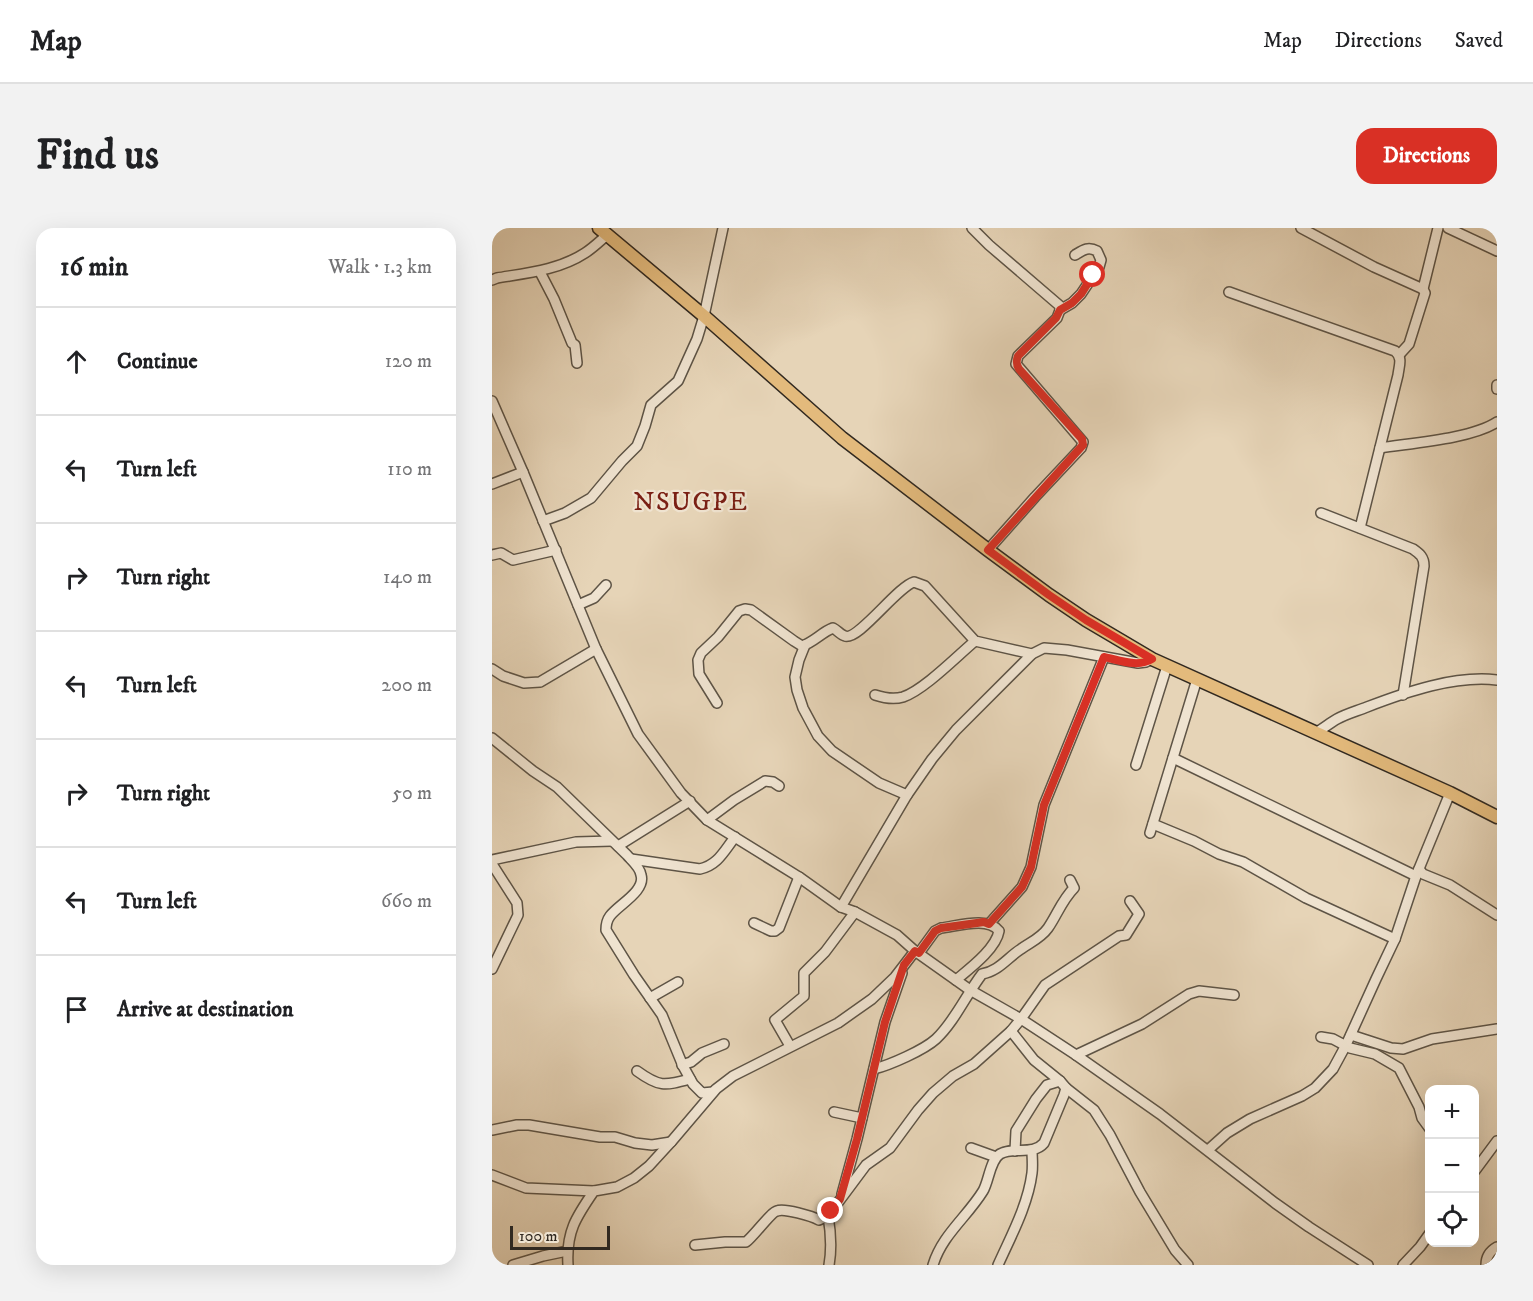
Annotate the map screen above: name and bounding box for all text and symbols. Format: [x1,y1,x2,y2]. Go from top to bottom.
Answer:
text: Map [30,24,82,59]
text: Map [1263,28,1302,54]
text: Directions [1335,28,1422,54]
text: Saved [1455,28,1503,54]
button: Directions [1356,128,1497,184]
text: Find us [36,130,159,182]
text: 16 min [60,251,128,284]
text: Walk · 1.3 km [328,255,432,280]
route start [1079,261,1105,287]
icon: ahead [60,345,93,378]
text: Continue [117,348,198,375]
text: 120 m [385,349,432,374]
icon: left [60,453,93,486]
text: Turn left [117,456,197,483]
text: 110 m [387,457,432,482]
district label: NSUGPE [633,486,749,519]
icon: right [60,561,93,594]
text: Turn right [117,564,210,591]
text: 140 m [383,565,432,590]
icon: left [60,669,93,702]
text: Turn left [117,672,197,699]
text: 200 m [381,673,432,698]
icon: right [60,777,93,810]
text: Turn right [117,780,210,807]
text: 50 m [392,781,432,806]
icon: left [60,885,93,918]
text: Turn left [117,888,197,915]
text: 660 m [381,889,432,914]
icon: arrive [60,993,93,1026]
text: Arrive at destination [117,996,294,1023]
map controls [1425,1085,1479,1247]
button: + [1425,1085,1479,1139]
button: − [1425,1139,1479,1193]
button: locate [1425,1193,1479,1247]
route end [817,1197,843,1223]
scale bar [510,1223,610,1250]
text: 100 m [519,1226,558,1246]

